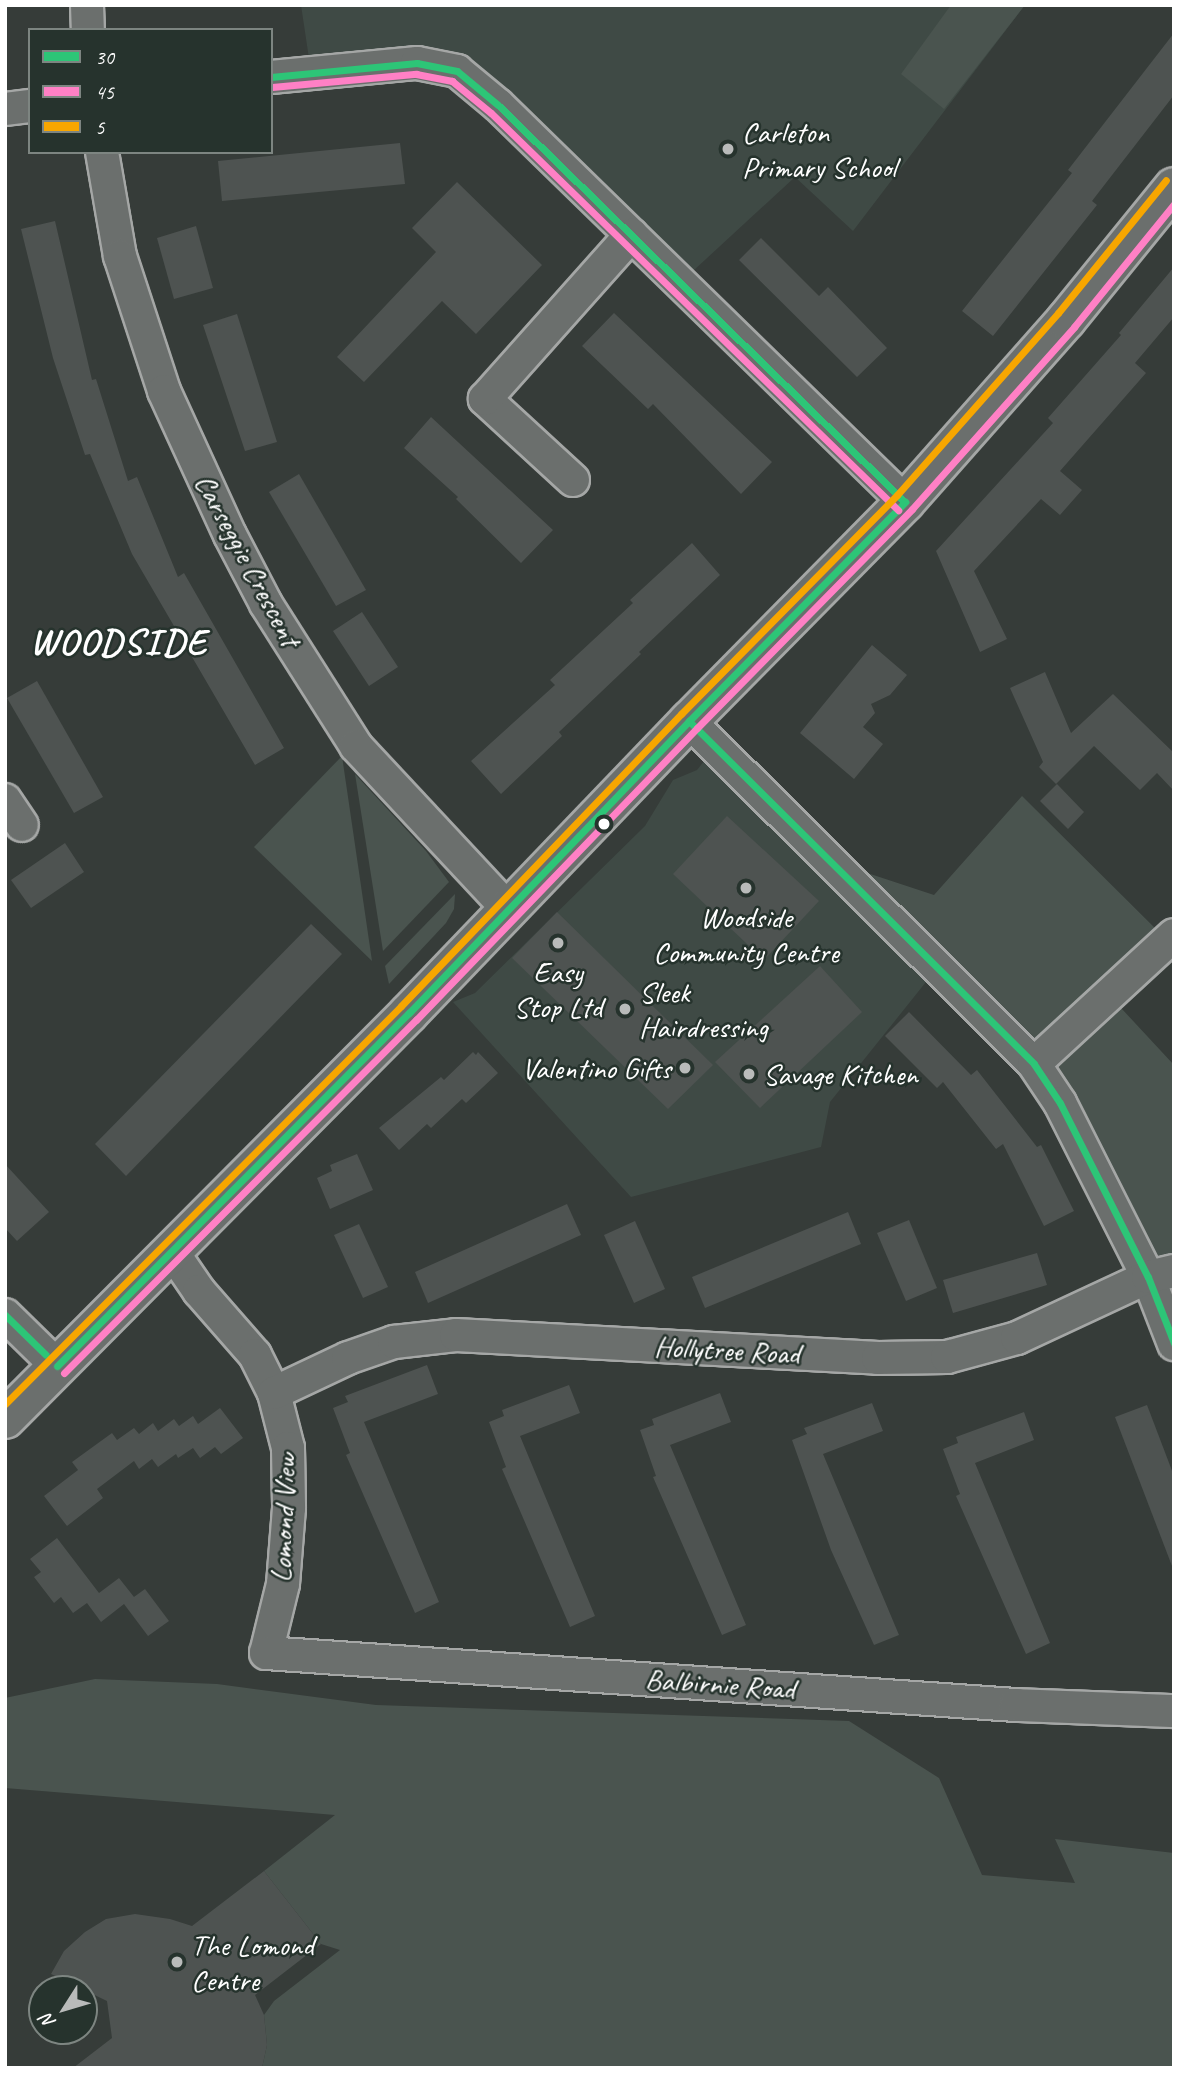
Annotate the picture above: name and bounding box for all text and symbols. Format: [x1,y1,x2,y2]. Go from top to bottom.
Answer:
legend [28,28,273,154]
text: 30 [95,44,114,70]
text: 45 [95,79,114,105]
text: 5 [95,114,104,140]
place label: Carleton Primary School [742,114,896,184]
marker: Carleton Primary School [720,141,736,157]
street label: Carseggie Crescent [187,467,309,653]
district label: WOODSIDE [32,620,206,664]
unlabelled marker [597,817,611,831]
marker: Woodside Community Centre [738,880,754,896]
place label: Woodside Community Centre [653,899,839,970]
marker: Easy Stop Ltd [550,935,566,951]
place label: Easy Stop Ltd [514,954,602,1024]
place label: Sleek Hairdressing [639,974,768,1044]
marker: Sleek Hairdressing [617,1001,633,1017]
place label: Valentino Gifts [521,1050,671,1086]
place label: Savage Kitchen [763,1056,918,1092]
marker: Valentino Gifts [677,1060,693,1076]
marker: Savage Kitchen [741,1066,757,1082]
street label: Hollytree Road [653,1328,801,1372]
street label: Lomond View [263,1453,303,1583]
street label: Balbirnie Road [644,1661,796,1707]
place label: The Lomond Centre [191,1927,312,1997]
marker: The Lomond Centre [169,1954,185,1970]
north arrow [28,1975,98,2045]
text: N [35,2010,61,2033]

